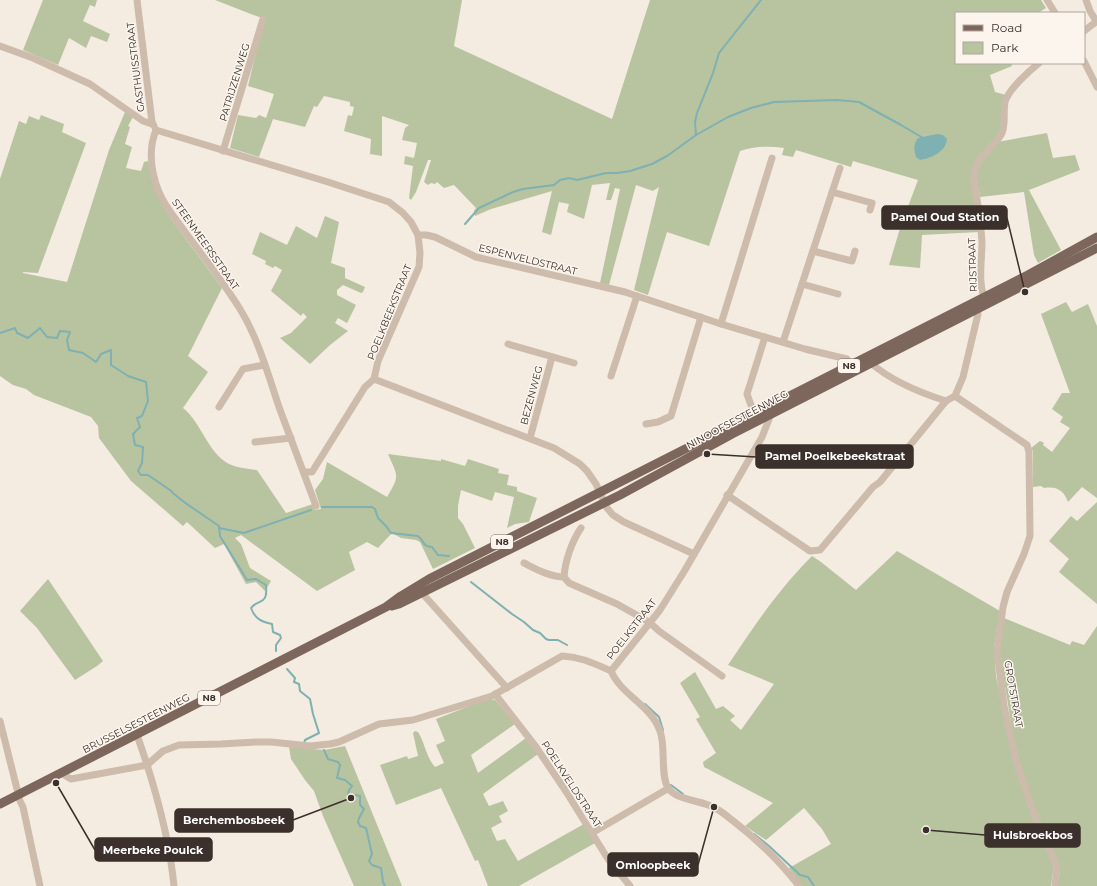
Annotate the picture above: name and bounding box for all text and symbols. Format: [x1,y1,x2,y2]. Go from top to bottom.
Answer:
legend [955,12,1085,64]
text: Road [991,20,1022,35]
street label: GASTHUISSTRAAT [123,21,147,113]
text: Park [991,40,1019,55]
street label: PATRIJZENWEG [216,41,253,123]
street label: STEENMEERSSTRAAT [169,196,242,293]
callout: Pamel Oud Station [882,206,1007,229]
text: Pamel Oud Station [891,210,999,224]
street label: RIJSTRAAT [965,237,980,292]
street label: ESPENVELDSTRAAT [477,241,579,278]
street label: POELKBEEKSTRAAT [364,262,415,362]
road number: N8 [838,359,860,373]
street label: BEZENWEG [517,364,546,426]
street label: NINOOFSESTEENWEG [684,387,790,452]
callout: Pamel Poelkebeekstraat [756,445,913,468]
text: Pamel Poelkebeekstraat [765,449,906,463]
road number: N8 [491,535,513,549]
street label: POELKSTRAAT [604,596,659,662]
street label: GROTSTRAAT [1001,660,1026,729]
street label: BRUSSELSESTEENWEG [80,691,192,756]
road number: N8 [198,691,220,705]
street label: POELKVELDSTRAAT [539,738,605,831]
callout: Berchembosbeek [175,809,293,832]
text: Berchembosbeek [183,813,286,827]
callout: Hulsbroekbos [985,824,1080,847]
text: Hulsbroekbos [993,828,1073,842]
callout: Meerbeke Poulck [95,838,212,861]
text: Meerbeke Poulck [103,843,204,857]
callout: Omloopbeek [608,853,698,876]
text: Omloopbeek [616,858,691,872]

